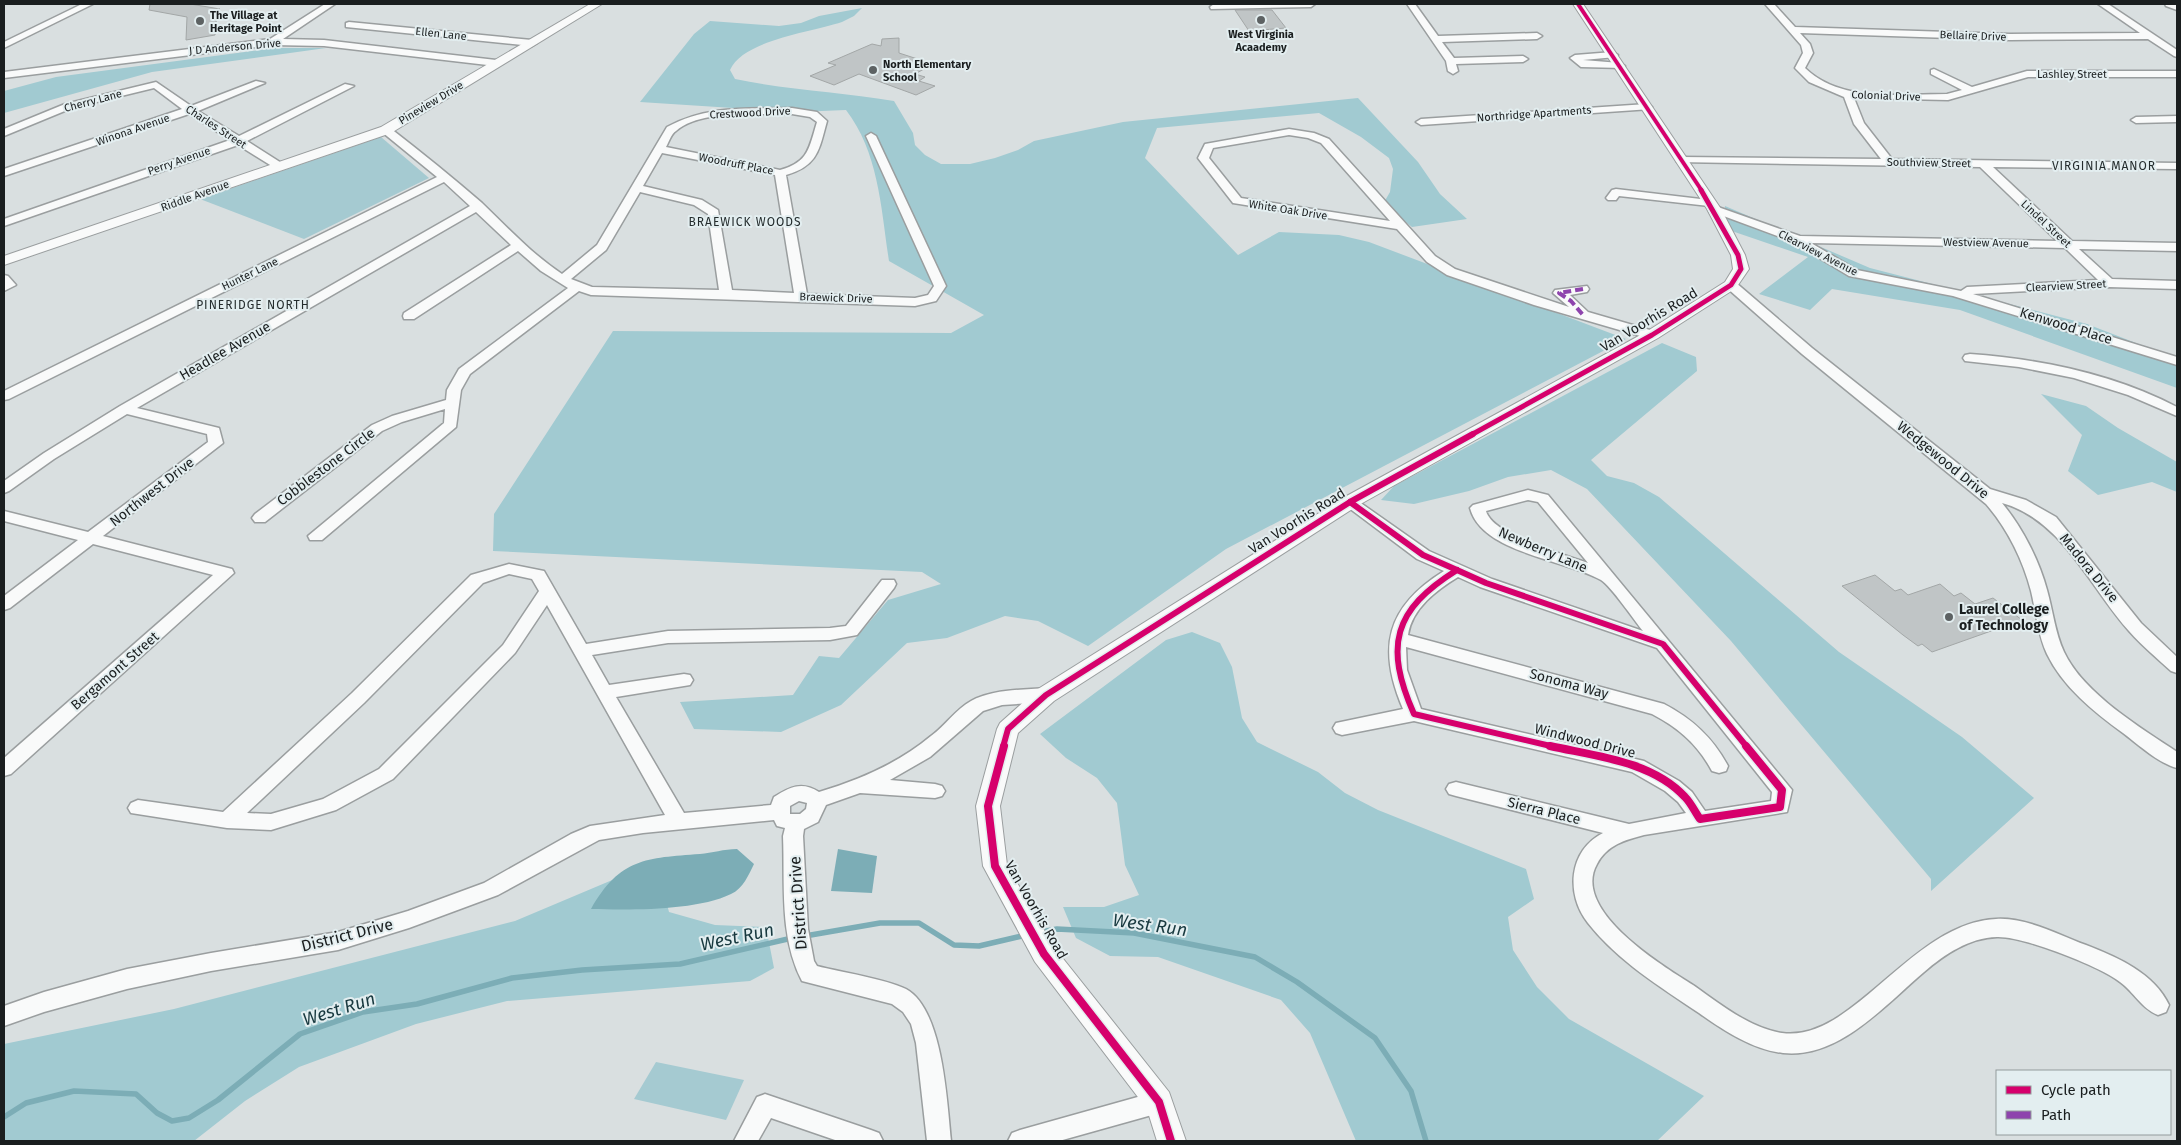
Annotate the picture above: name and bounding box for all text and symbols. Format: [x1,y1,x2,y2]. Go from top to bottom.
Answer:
place label: The Village at Heritage Point [210,9,283,35]
marker: West Virginia Acaademy [1255,14,1267,26]
marker: The Village at Heritage Point [194,15,206,27]
street label: Ellen Lane [415,25,467,43]
place label: West Virginia Acaademy [1228,28,1294,54]
street label: Bellaire Drive [1939,28,2007,44]
street label: J D Anderson Drive [188,36,282,58]
place label: North Elementary School [883,58,972,84]
marker: North Elementary School [867,64,879,76]
street label: Lashley Street [2037,68,2107,81]
street label: Pineview Drive [396,79,466,127]
street label: Cherry Lane [63,87,123,115]
street label: Colonial Drive [1851,88,1921,104]
street label: Charles Street [183,103,249,151]
street label: Crestwood Drive [709,104,791,122]
street label: Northridge Apartments [1476,104,1592,124]
street label: Winona Avenue [95,111,171,149]
street label: Perry Avenue [146,144,212,178]
street label: Woodruff Place [698,150,774,178]
street label: Southview Street [1887,156,1971,170]
district label: VIRGINIA MANOR [2052,159,2156,173]
street label: Riddle Avenue [159,178,231,214]
street label: White Oak Drive [1248,197,1328,223]
street label: Lindel Street [2018,198,2074,250]
district label: BRAEWICK WOODS [688,215,802,229]
street label: Clearview Avenue [1776,227,1860,279]
street label: Westview Avenue [1943,236,2029,250]
street label: Hunter Lane [220,255,280,293]
street label: Clearview Street [2025,277,2107,295]
street label: Van Voorhis Road [1597,284,1701,356]
street label: Braewick Drive [799,290,873,306]
district label: PINERIDGE NORTH [196,298,310,312]
street label: Kenwood Place [2018,304,2114,348]
street label: Headlee Avenue [176,318,274,384]
street label: Wedgewood Drive [1894,418,1992,502]
street label: Cobblestone Circle [274,425,378,509]
street label: Northwest Drive [106,454,198,530]
street label: Van Voorhis Road [1246,484,1348,558]
street label: Newberry Lane [1496,524,1590,576]
street label: Madora Drive [2056,530,2122,606]
place label: Laurel College of Technology [1959,601,2049,634]
marker: Laurel College of Technology [1943,611,1955,623]
street label: Bergamont Street [68,628,163,714]
street label: Sonoma Way [1528,665,1610,703]
street label: Windwood Drive [1533,720,1637,762]
street label: Sierra Place [1506,794,1582,828]
street label: District Drive [785,855,811,951]
street label: Van Voorhis Road [1001,858,1071,962]
water label: West Run [1111,909,1189,941]
street label: District Drive [299,914,395,956]
water label: West Run [698,918,776,956]
water label: West Run [300,988,378,1030]
legend [1996,1070,2171,1135]
text: Cycle path [2041,1081,2111,1099]
text: Path [2041,1106,2071,1124]

